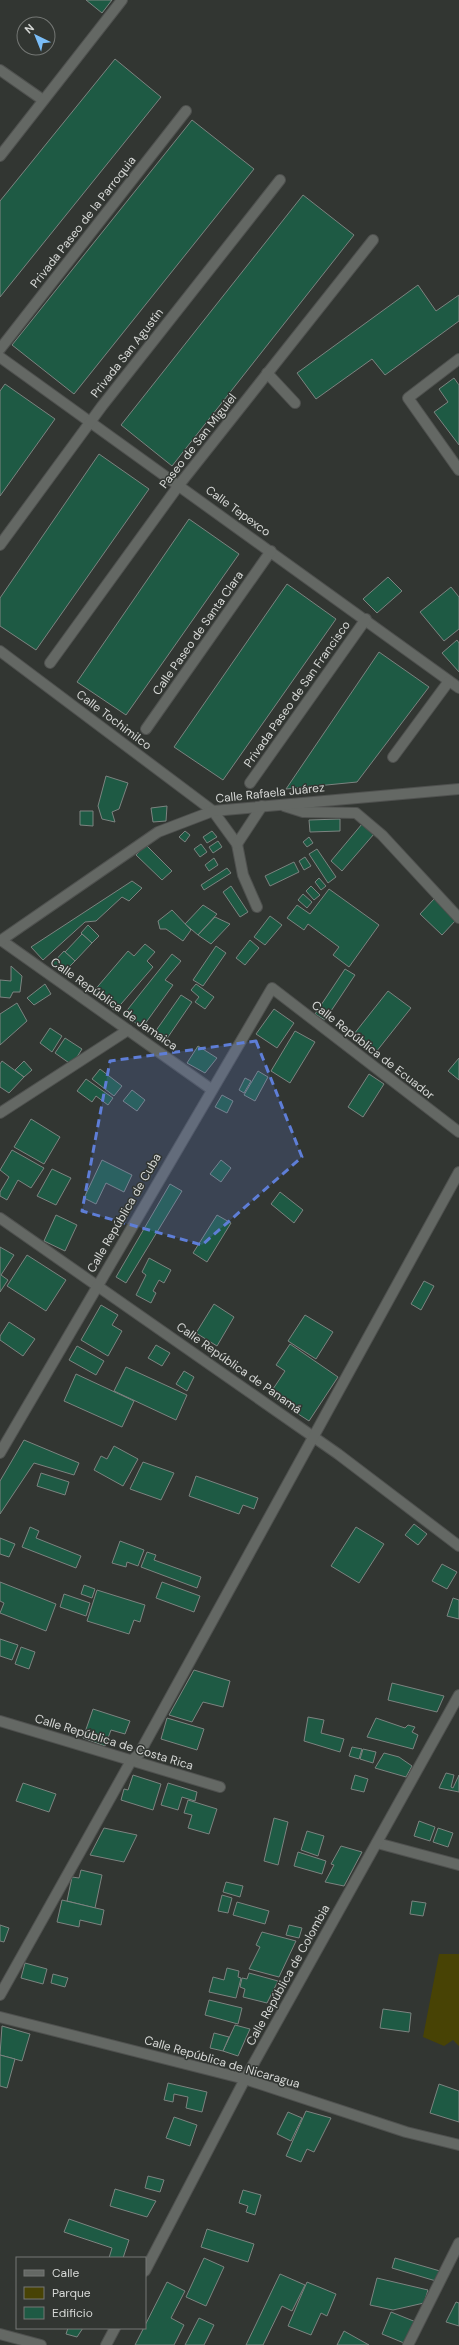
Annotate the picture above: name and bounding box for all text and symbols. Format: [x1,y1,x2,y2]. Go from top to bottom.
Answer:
north arrow [16,16,56,56]
text: N [21,21,37,37]
street label: Privada Paseo de la Parroquia [26,153,140,291]
street label: Privada San Agustín [87,305,167,401]
street label: Paseo de San Miguiel [156,390,240,492]
street label: Calle Tepexco [202,482,274,540]
street label: Calle Paseo de Santa Clara [149,568,247,698]
street label: Privada Paseo de San Francisco [240,618,354,770]
street label: Calle Tochimilco [73,686,155,754]
street label: Calle Rafaela Juárez [215,779,325,807]
street label: Calle República de Jamaica [47,954,181,1054]
street label: Calle República de Ecuador [308,997,438,1103]
street label: Calle República de Cuba [83,1150,165,1276]
street label: Calle República de Panamá [173,1319,305,1417]
street label: Calle República de Costa Rica [33,1710,195,1774]
street label: Calle República de Colombia [243,1902,333,2048]
street label: Calle República de Nicaragua [142,2032,302,2092]
legend [16,2257,146,2329]
text: Calle [52,2265,79,2281]
text: Parque [52,2285,91,2301]
text: Edificio [52,2305,93,2321]

